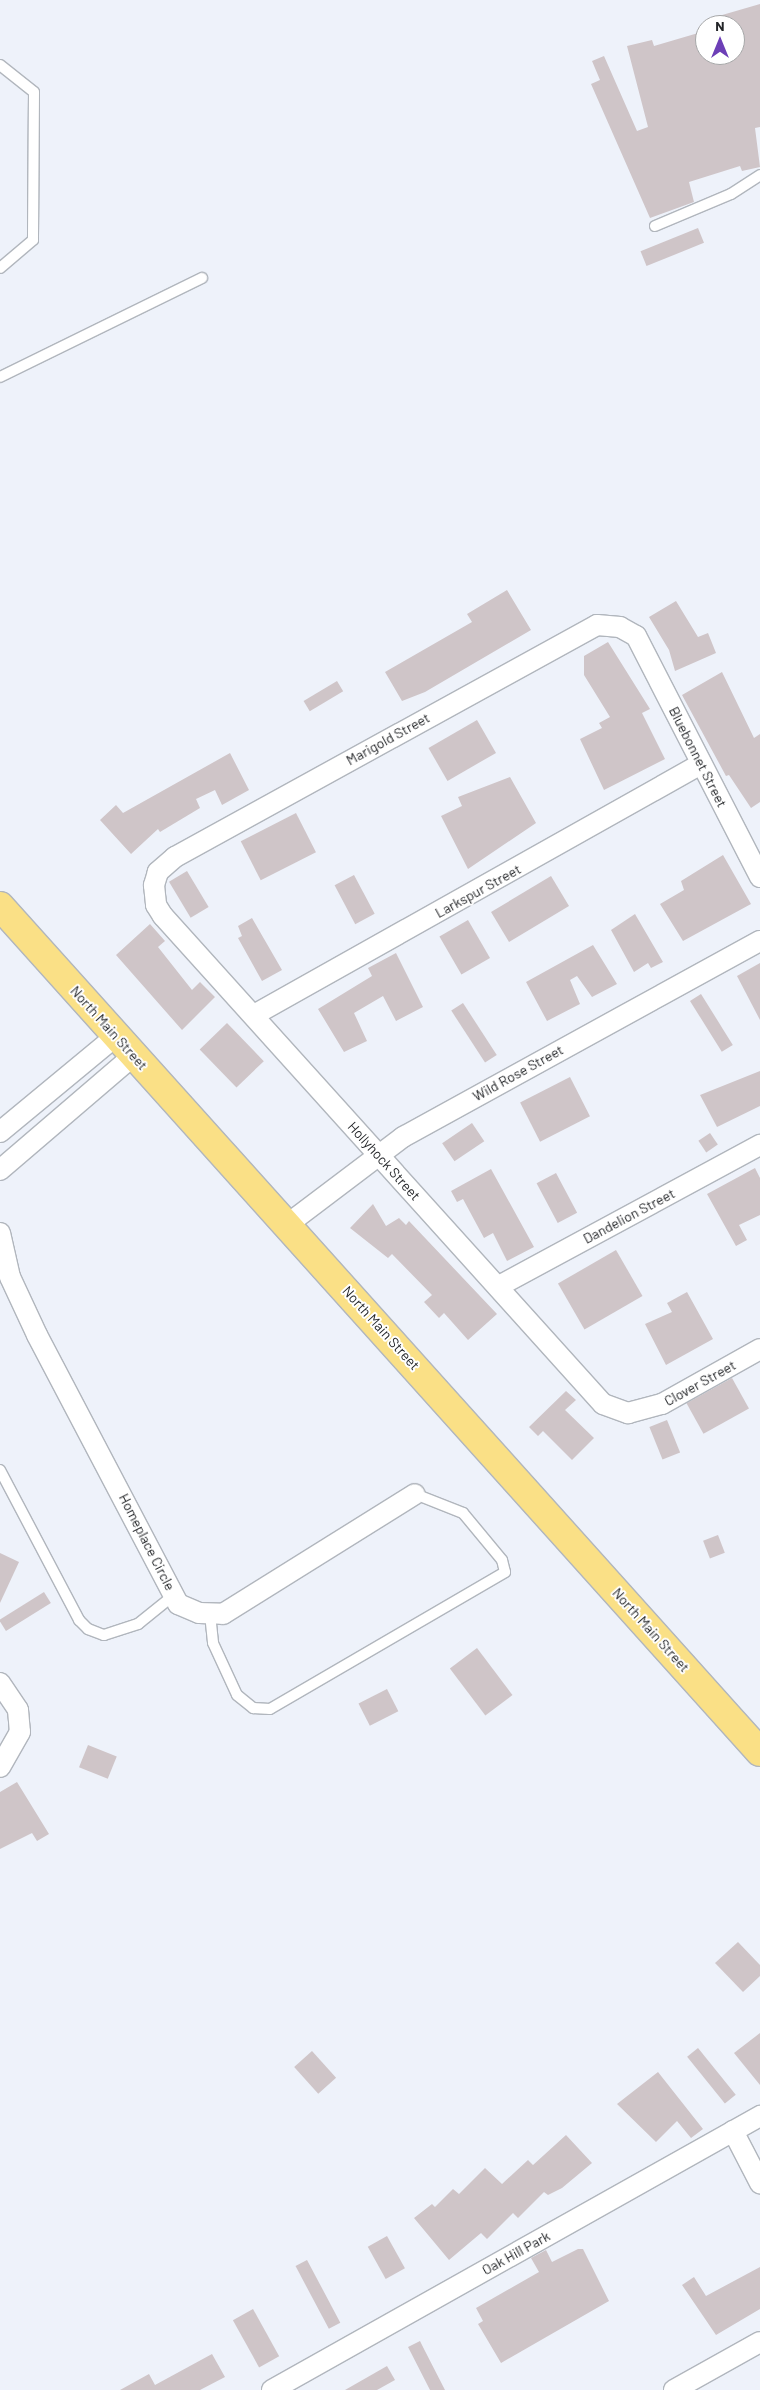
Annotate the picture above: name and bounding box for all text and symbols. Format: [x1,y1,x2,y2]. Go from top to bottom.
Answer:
north arrow [695,15,745,65]
text: N [715,17,725,34]
street label: Bluebonnet Street [665,704,731,810]
street label: Marigold Street [343,709,433,769]
street label: Larkspur Street [432,861,524,921]
street label: North Main Street [67,983,151,1073]
street label: Wild Rose Street [470,1041,566,1105]
street label: Hollyhock Street [344,1118,424,1204]
street label: Dandelion Street [580,1185,678,1247]
street label: North Main Street [339,1283,423,1373]
street label: Clover Street [661,1356,739,1410]
street label: Homeplace Circle [115,1491,179,1593]
street label: North Main Street [609,1585,693,1675]
street label: Oak Hill Park [479,2227,553,2279]

